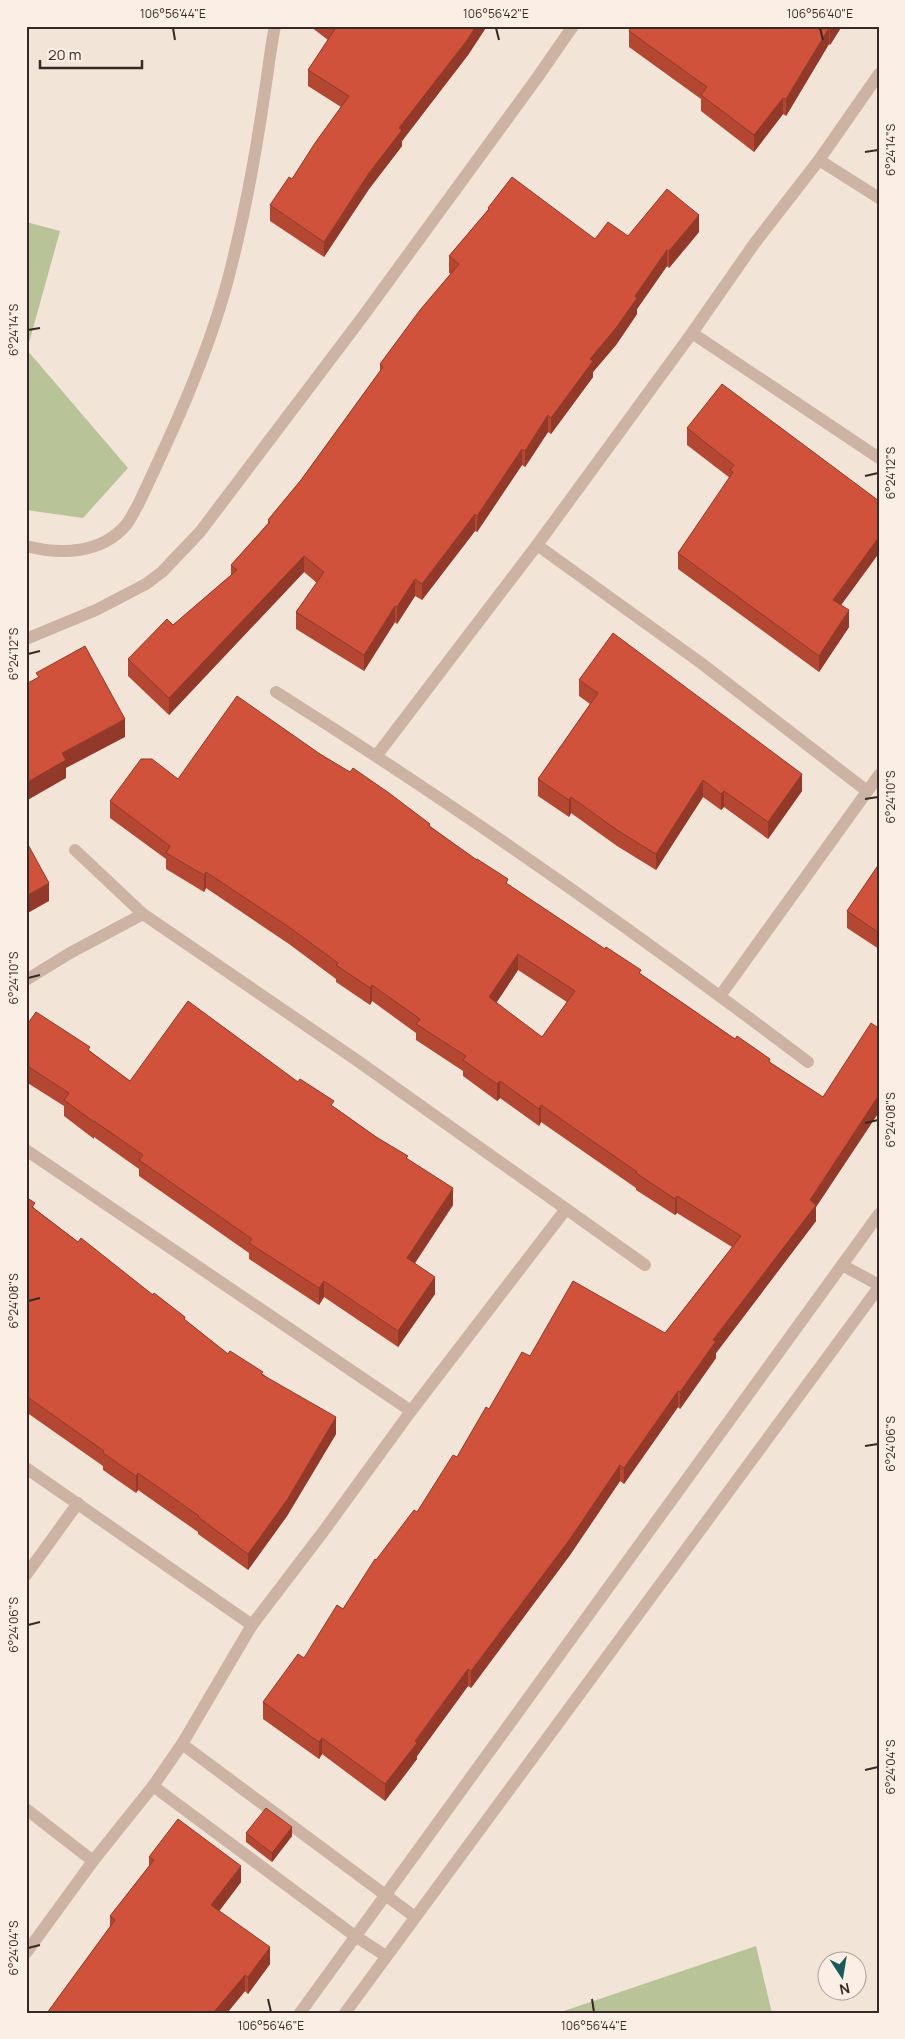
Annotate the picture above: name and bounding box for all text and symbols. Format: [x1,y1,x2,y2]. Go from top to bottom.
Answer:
text: 106°56'44"E [140,5,206,22]
text: 106°56'42"E [463,5,529,22]
text: 106°56'40"E [787,5,853,22]
scale bar [40,38,142,70]
text: 20 m [48,44,81,65]
text: 6°24'14"S [882,124,899,176]
text: 6°24'14"S [5,304,22,356]
text: 6°24'12"S [882,447,899,499]
text: 6°24'12"S [5,628,22,680]
text: 6°24'10"S [882,771,899,823]
text: 6°24'10"S [5,952,22,1004]
text: 6°24'08"S [882,1092,899,1148]
text: 6°24'08"S [5,1273,22,1329]
text: 6°24'06"S [882,1416,899,1472]
text: 6°24'06"S [5,1597,22,1653]
text: 6°24'04"S [882,1740,899,1794]
text: 6°24'04"S [5,1921,22,1975]
north arrow [818,1952,868,2002]
text: N [838,1979,852,2000]
text: 106°56'46"E [238,2017,304,2034]
text: 106°56'44"E [561,2017,627,2034]

